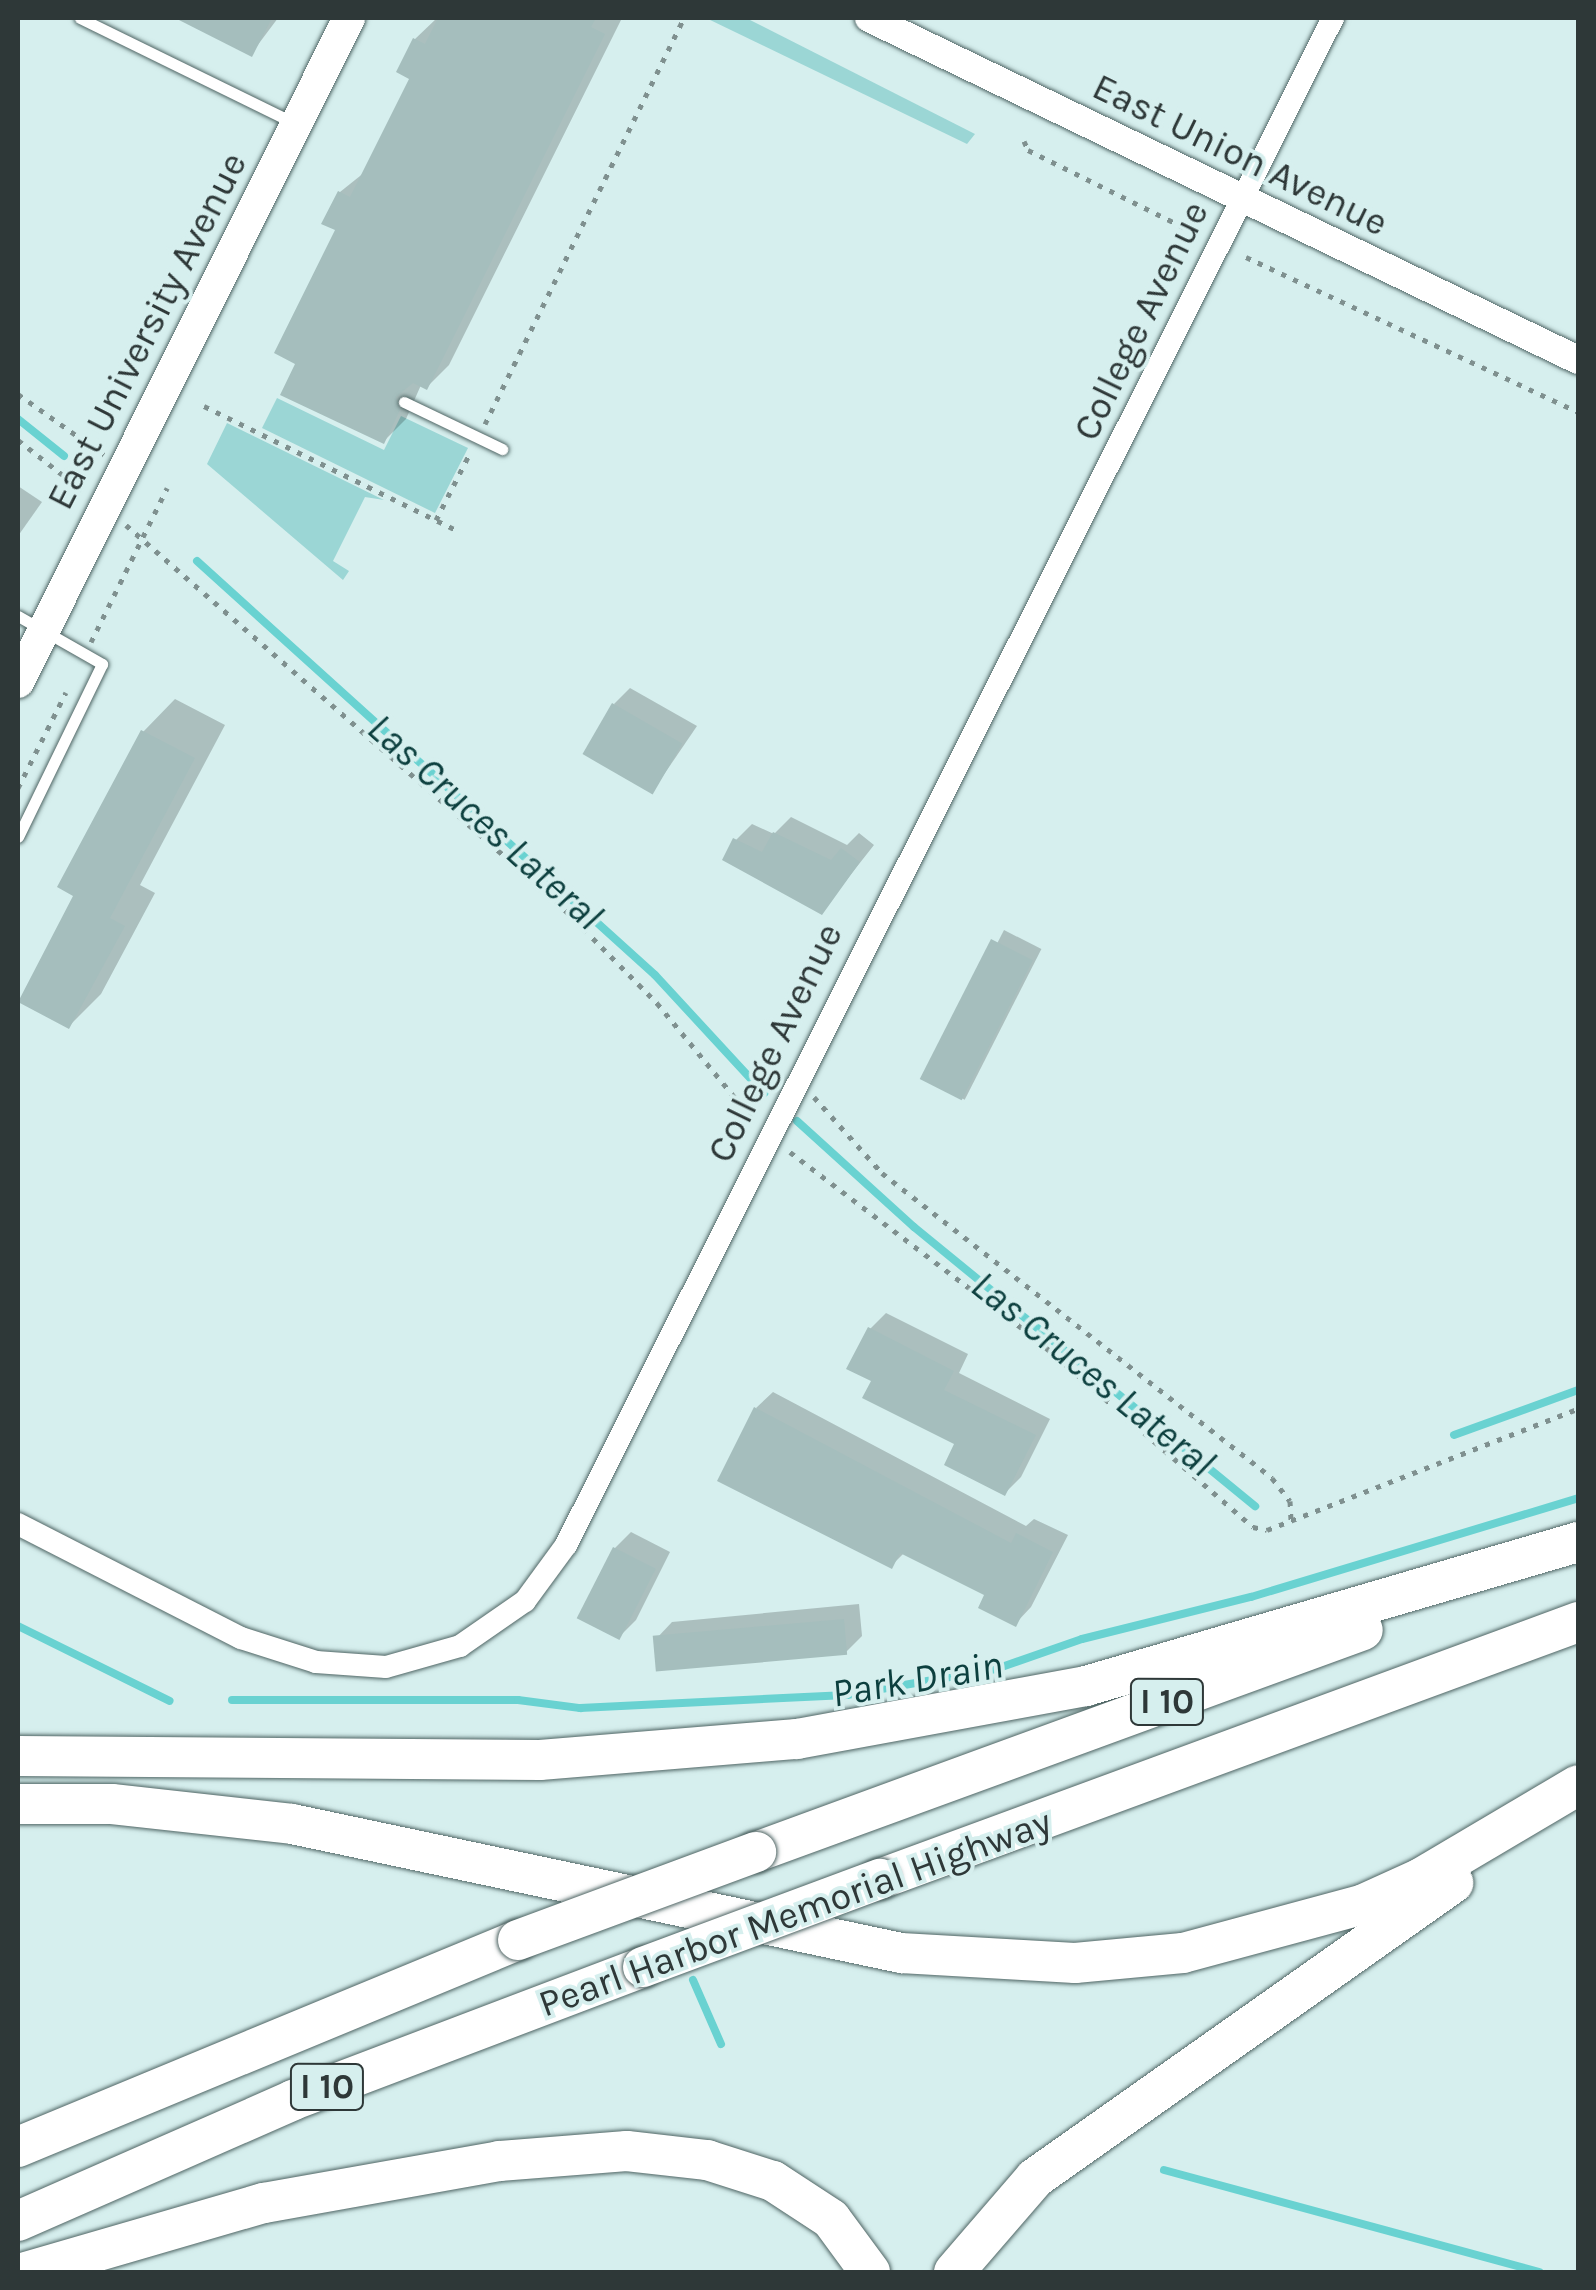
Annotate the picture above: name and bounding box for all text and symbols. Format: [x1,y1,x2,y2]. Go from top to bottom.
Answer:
street label: East Union Avenue [1085,64,1395,246]
street label: East University Avenue [37,145,257,517]
street label: College Avenue [1064,194,1218,448]
water label: Las Cruces Lateral [358,704,612,940]
street label: College Avenue [698,916,852,1170]
water label: Las Cruces Lateral [961,1261,1225,1487]
water label: Park Drain [828,1640,1006,1718]
road number: I 10 [1130,1672,1204,1732]
street label: Pearl Harbor Memorial Highway [533,1799,1057,2027]
road number: I 10 [290,2057,364,2117]

